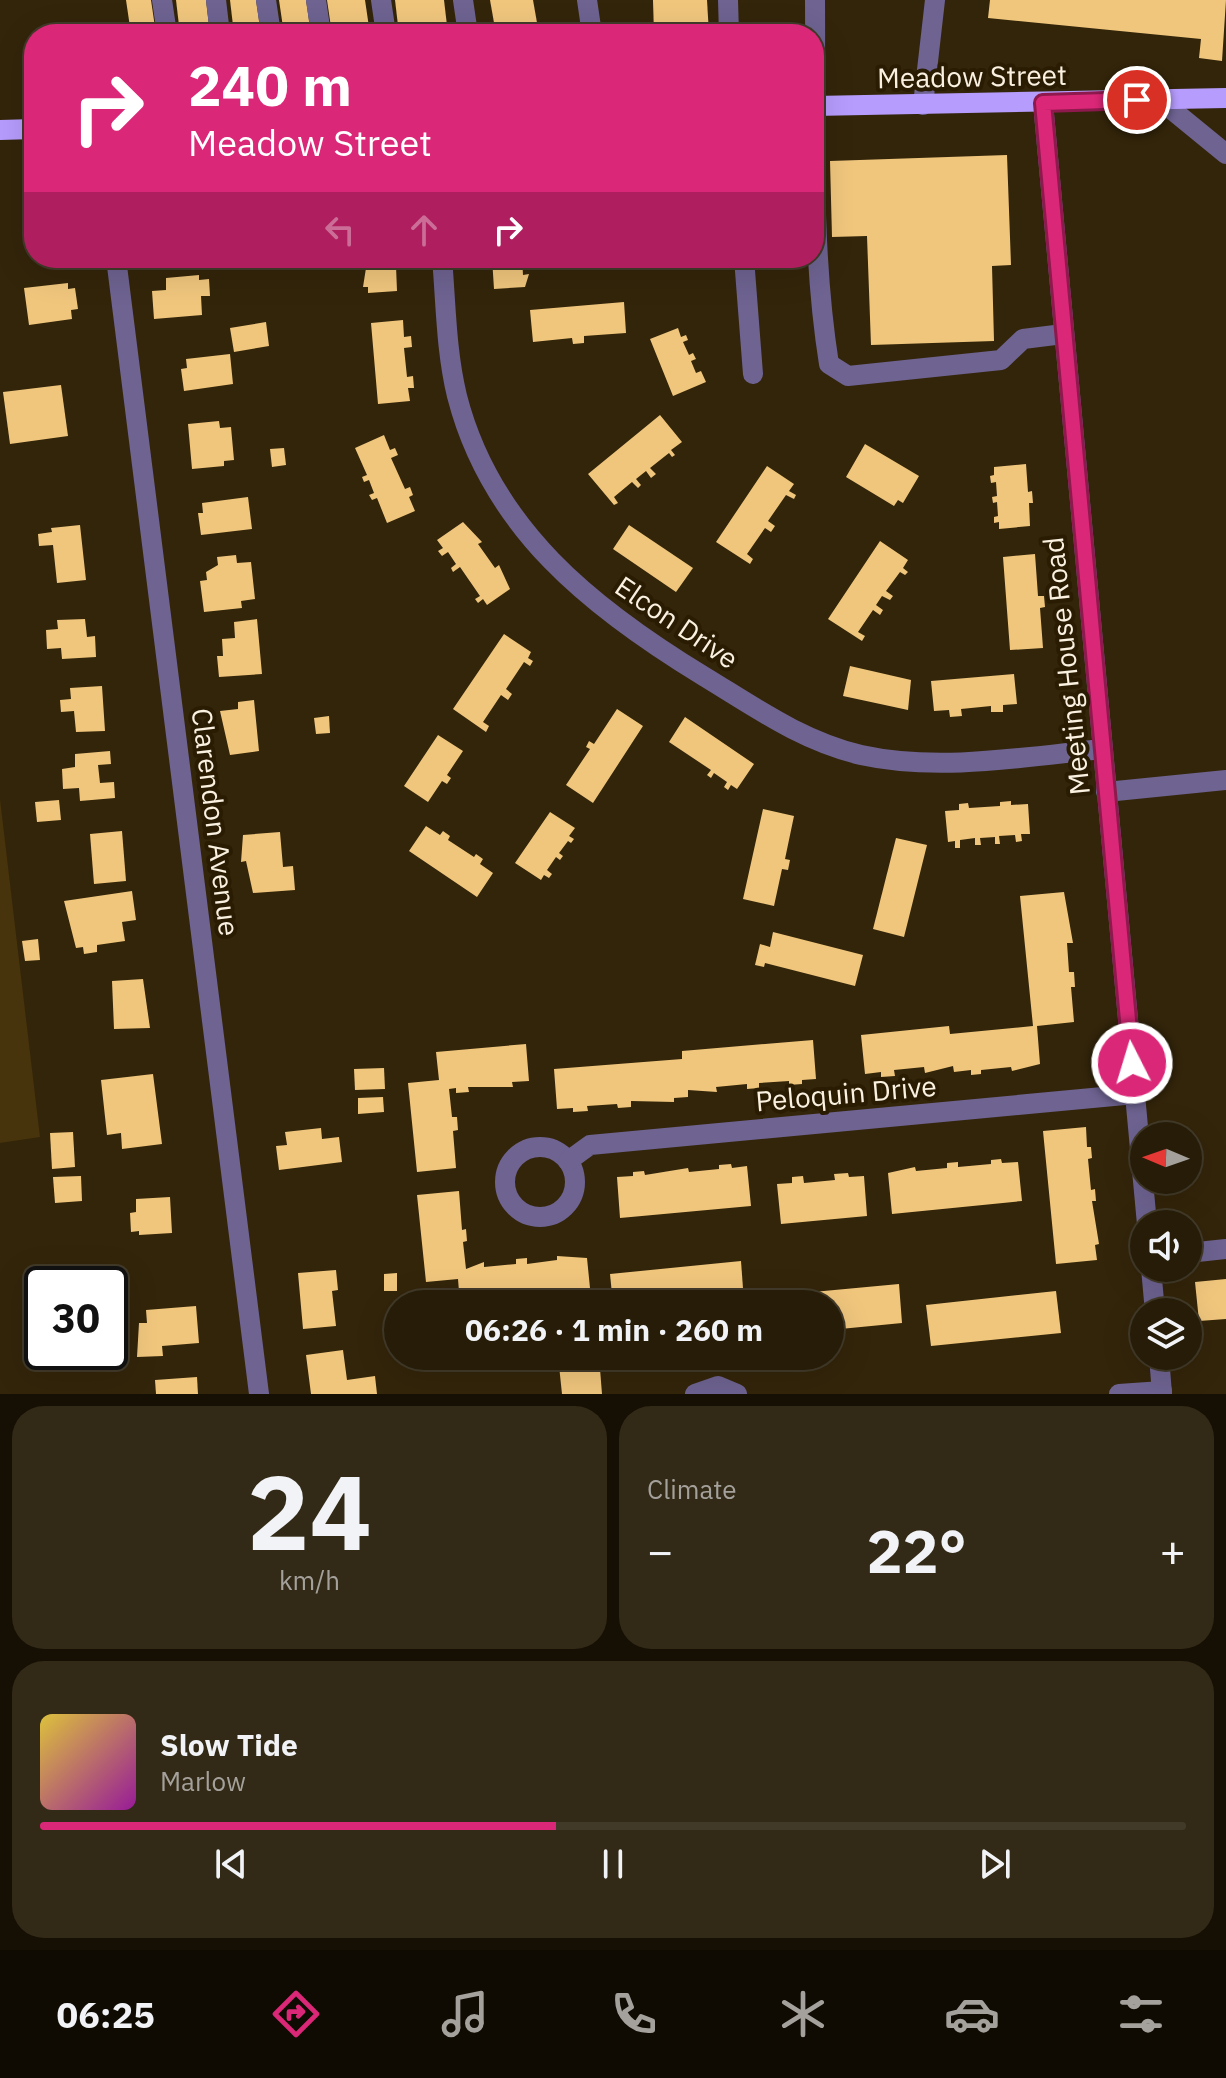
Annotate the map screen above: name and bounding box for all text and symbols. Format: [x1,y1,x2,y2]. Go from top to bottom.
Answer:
text: 240 m [188,49,352,121]
icon: right [56,56,160,160]
street label: Meadow Street [877,56,1067,96]
pin [1103,66,1171,134]
icon: arrive [1115,78,1159,122]
text: Meadow Street [188,119,432,166]
icon: left [318,208,362,252]
icon: ahead [402,208,446,252]
icon: right [486,208,530,252]
street label: Meeting House Road [1034,535,1098,797]
street label: Elcon Drive [608,567,746,677]
street label: Clarendon Avenue [184,706,248,938]
position arrow [1090,1021,1174,1105]
street label: Peloquin Drive [754,1067,938,1119]
north arrow [1130,1122,1202,1194]
map controls [1130,1122,1202,1370]
button: sound [1130,1210,1202,1282]
speed limit sign: 30 [24,1266,128,1370]
button: layers [1130,1298,1202,1370]
text: 06:26 · 1 min · 260 m [465,1310,763,1349]
text: 24 [247,1443,372,1579]
text: Climate [647,1472,737,1506]
text: 22° [866,1511,967,1590]
text: − [647,1522,673,1579]
text: + [1160,1522,1186,1579]
text: km/h [279,1563,340,1597]
text: Slow Tide [160,1725,298,1764]
text: Marlow [160,1764,246,1798]
icon: previous [209,1842,253,1886]
icon: pause [591,1842,635,1886]
icon: next [973,1842,1017,1886]
icon: directions [268,1986,324,2042]
icon: music [437,1986,493,2042]
icon: phone [606,1986,662,2042]
icon: climate [775,1986,831,2042]
icon: car [944,1986,1000,2042]
icon: filters [1113,1986,1169,2042]
text: 06:25 [57,1991,155,2038]

